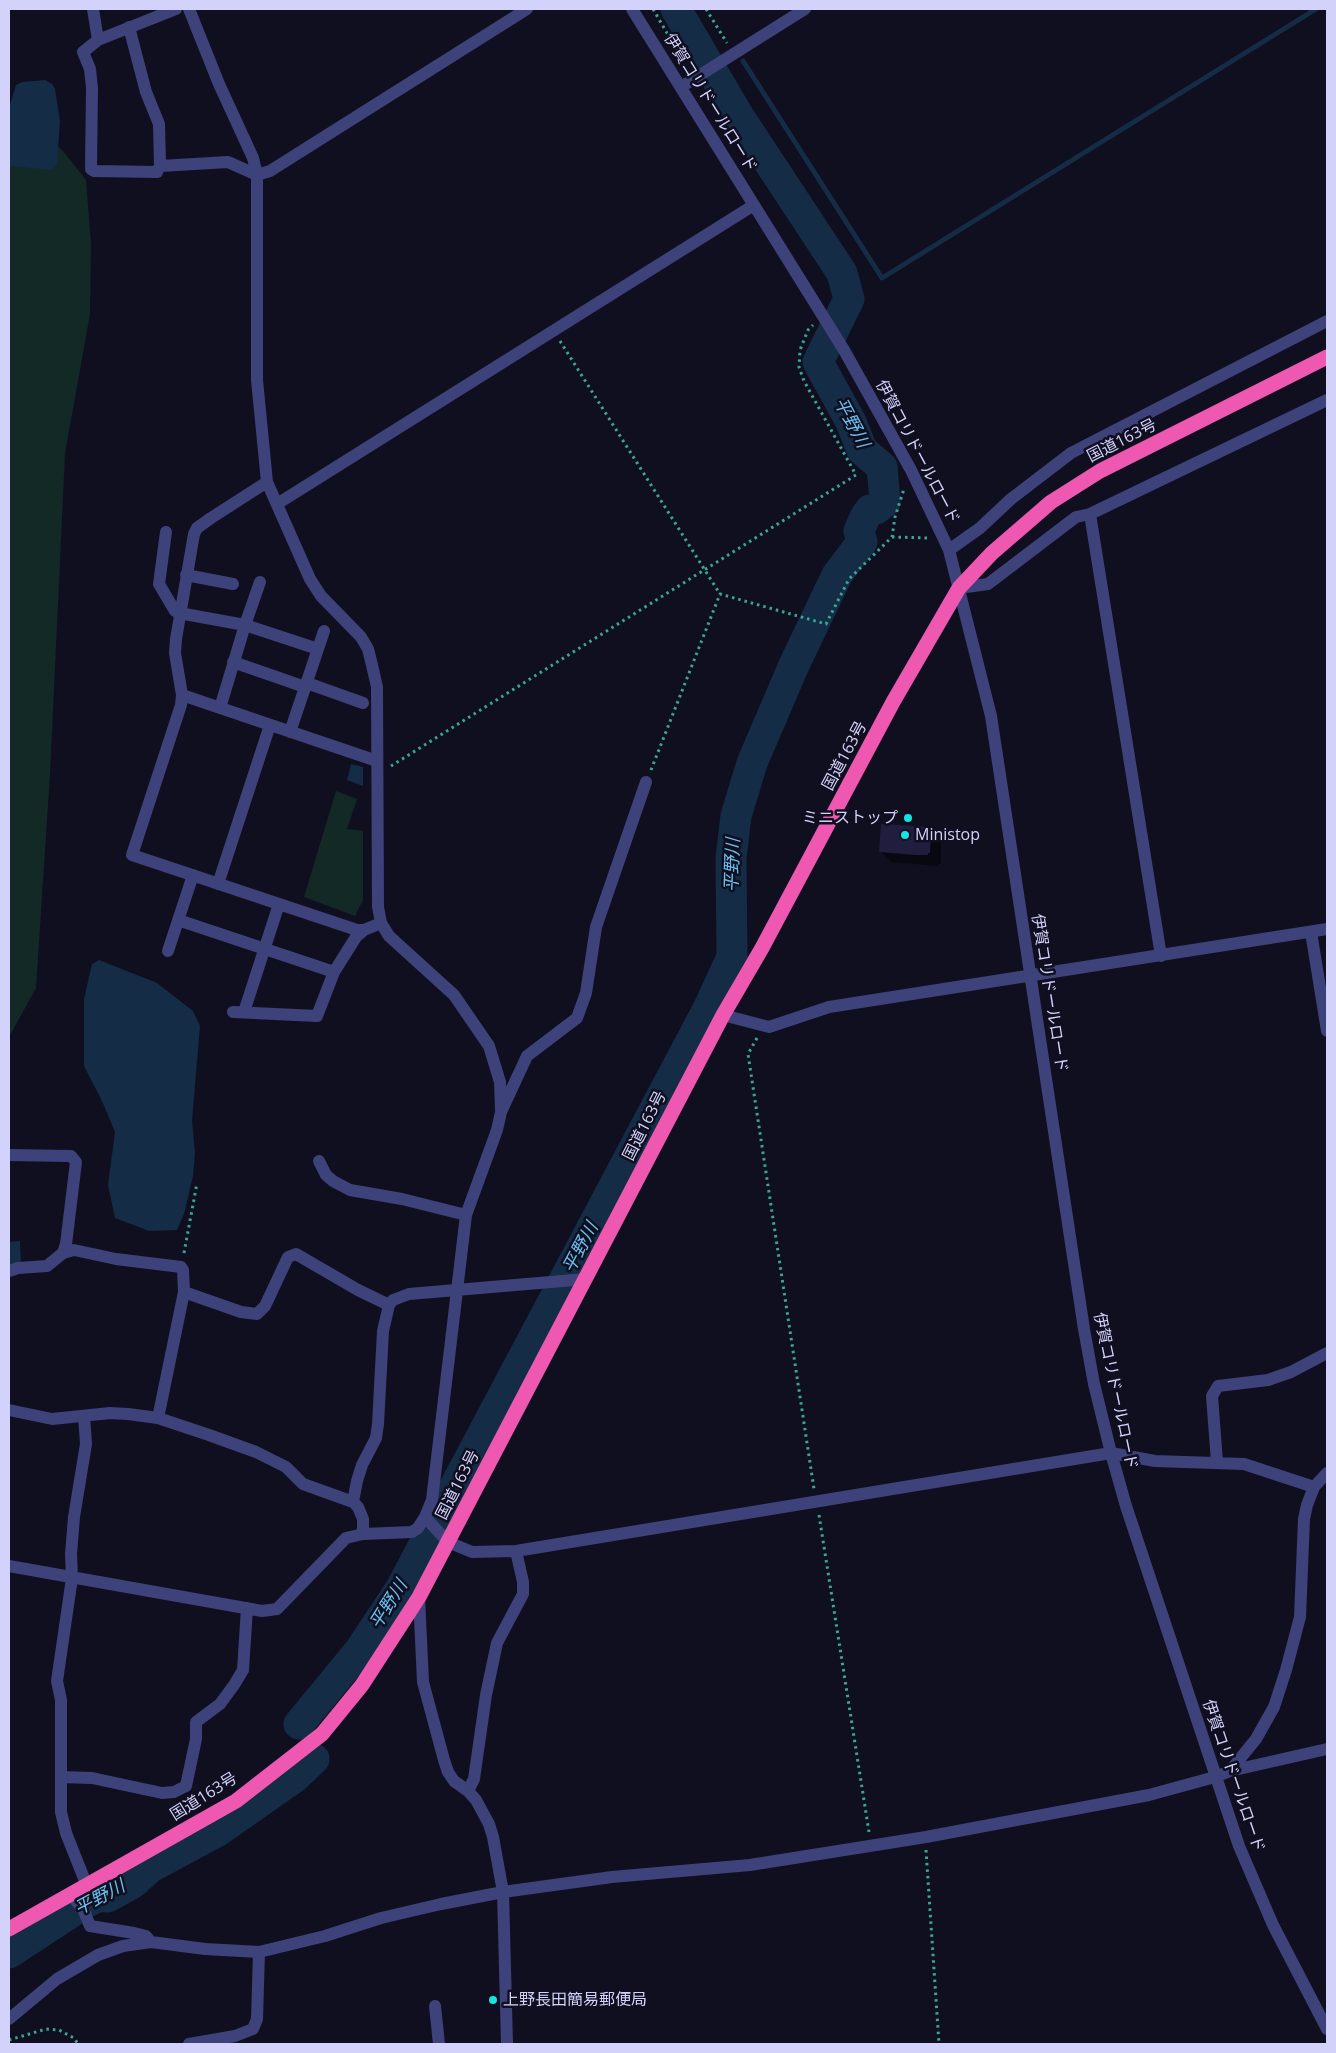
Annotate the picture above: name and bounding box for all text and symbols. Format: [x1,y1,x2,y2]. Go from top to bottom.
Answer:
street label: 伊賀コリドールロード [659,30,761,176]
street label: 伊賀コリドールロード [871,377,963,527]
water label: 平野川 [829,394,873,452]
street label: 国道163号 [1084,415,1160,467]
street label: 国道163号 [819,718,871,794]
place label: ミニストップ [802,808,898,828]
marker: ミニストップ [902,812,914,824]
place label: Ministop [915,825,980,845]
marker: Ministop [899,829,911,841]
water label: 平野川 [721,838,745,892]
street label: 伊賀コリドールロード [1027,912,1071,1074]
street label: 国道163号 [619,1088,671,1164]
water label: 平野川 [559,1219,603,1277]
street label: 伊賀コリドールロード [1089,1311,1141,1471]
street label: 国道163号 [432,1447,484,1523]
water label: 平野川 [366,1576,412,1634]
street label: 伊賀コリドールロード [1198,1697,1268,1855]
street label: 国道163号 [167,1769,241,1825]
water label: 平野川 [71,1876,129,1920]
place label: 上野長田簡易郵便局 [503,1990,647,2010]
marker: 上野長田簡易郵便局 [487,1994,499,2006]

